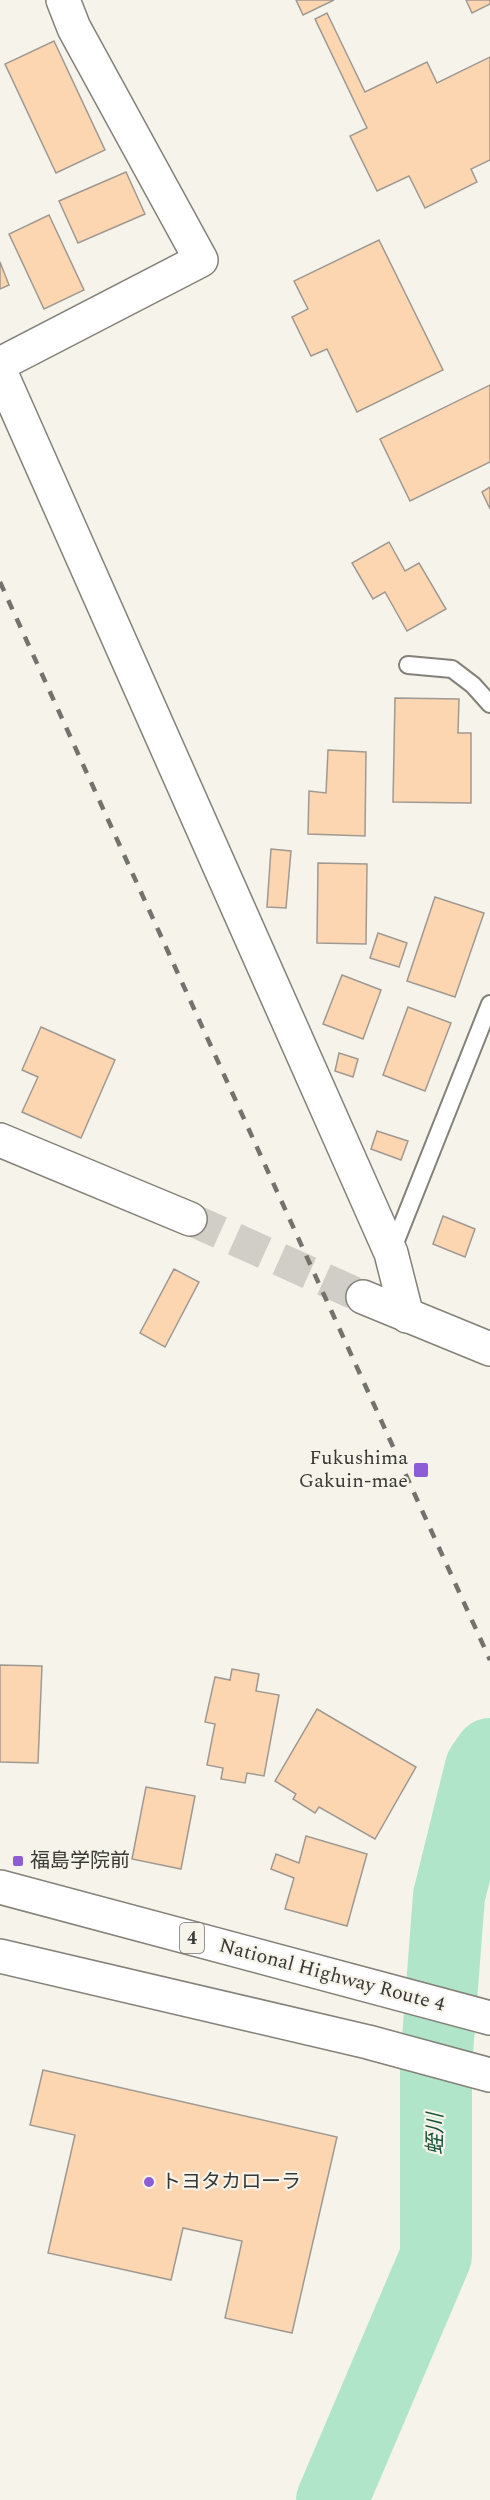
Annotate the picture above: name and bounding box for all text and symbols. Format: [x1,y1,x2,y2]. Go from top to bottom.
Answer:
place label: Fukushima Gakuin-mae [299,1443,408,1496]
marker: Fukushima Gakuin-mae [412,1461,430,1479]
place label: 福島学院前 [30,1846,130,1876]
marker: 福島学院前 [11,1854,25,1868]
road number: 4 [180,1923,204,1953]
street label: National Highway Route 4 [216,1930,448,2020]
water label: 蛭川 [420,2111,452,2155]
place label: トヨタカローラ [161,2167,301,2197]
marker: トヨタカローラ [142,2175,156,2189]

